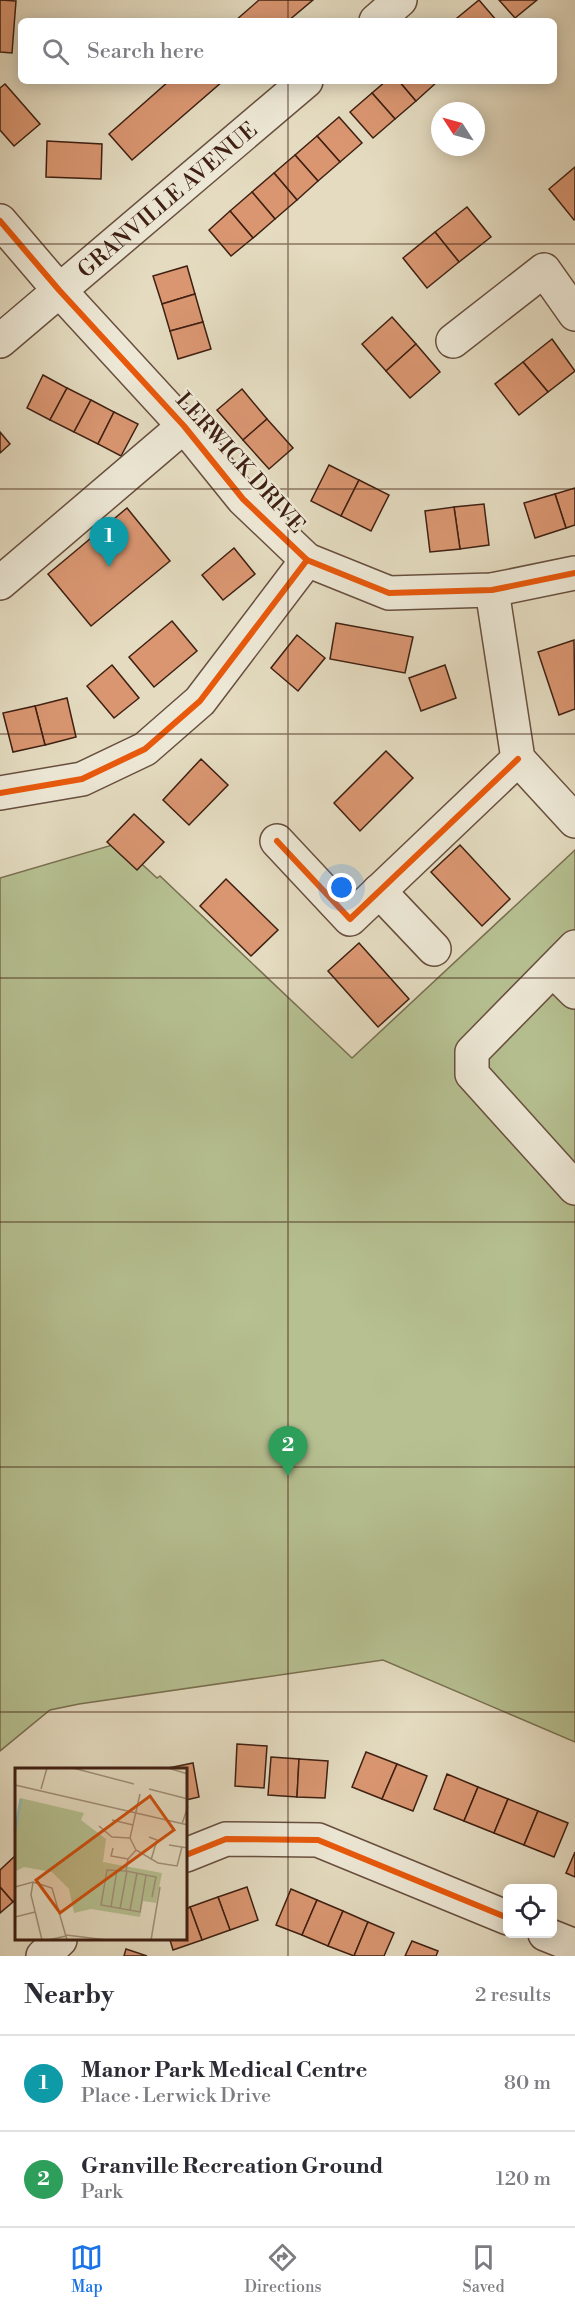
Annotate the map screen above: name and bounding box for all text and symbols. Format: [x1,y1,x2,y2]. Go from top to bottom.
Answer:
search box [18,18,557,84]
icon: search [39,35,72,68]
text: Search here [87,38,204,65]
north arrow [431,102,485,156]
street label: GRANVILLE AVENUE [73,117,263,284]
street label: LERWICK DRIVE [170,387,310,539]
pin: 1 [90,518,128,567]
your location [327,873,356,902]
pin: 2 [268,1426,308,1476]
inset map [15,1768,188,1941]
map controls [503,1884,557,1938]
button: locate [503,1884,557,1938]
text: Nearby [24,1979,114,2011]
text: 2 results [475,1983,551,2008]
text: Manor Park Medical Centre [81,2057,367,2084]
text: 1 [39,2071,48,2096]
text: 80 m [504,2071,551,2096]
text: Place · Lerwick Drive [81,2084,271,2109]
text: Granville Recreation Ground [81,2153,383,2180]
text: 2 [37,2167,50,2192]
text: 120 m [496,2167,551,2192]
text: Park [81,2180,123,2205]
tab: Map [70,2241,103,2297]
tab: Directions [244,2241,322,2297]
tab: Saved [462,2241,505,2297]

